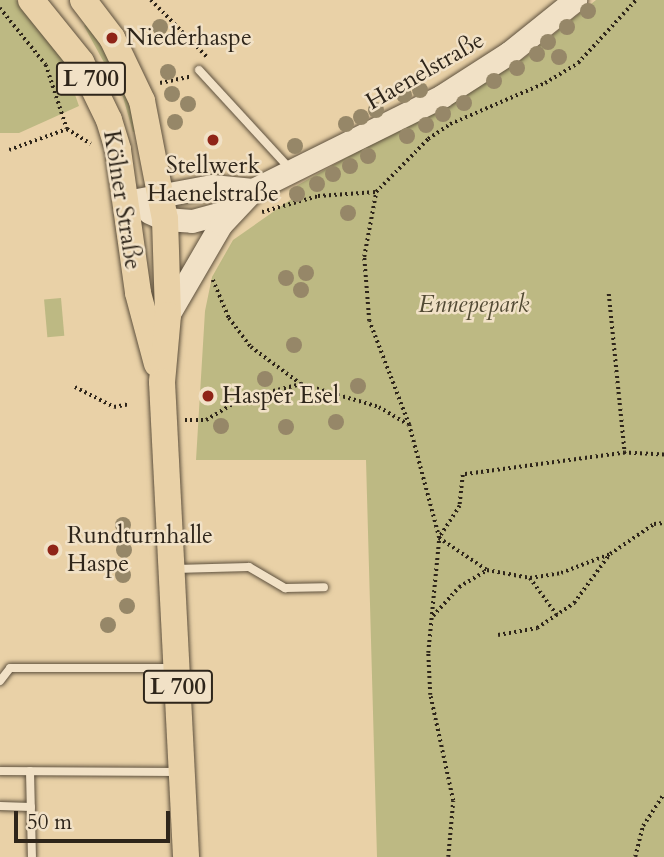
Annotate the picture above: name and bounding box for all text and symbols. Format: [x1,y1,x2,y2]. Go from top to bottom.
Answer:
place label: Niederhaspe [126,24,252,52]
street label: Haenelstraße [361,26,489,116]
marker: Niederhaspe [104,30,120,46]
road number: L 700 [54,60,128,99]
street label: Kölner Straße [97,128,147,272]
marker: Stellwerk Haenelstraße [205,132,221,148]
place label: Stellwerk Haenelstraße [147,152,279,208]
park label: Ennepepark [419,291,529,319]
place label: Hasper Esel [222,382,339,410]
marker: Hasper Esel [200,388,216,404]
place label: Rundturnhalle Haspe [67,522,213,578]
marker: Rundturnhalle Haspe [45,542,61,558]
road number: L 700 [141,667,215,706]
scale bar [18,798,173,842]
text: 50 m [27,808,72,837]

